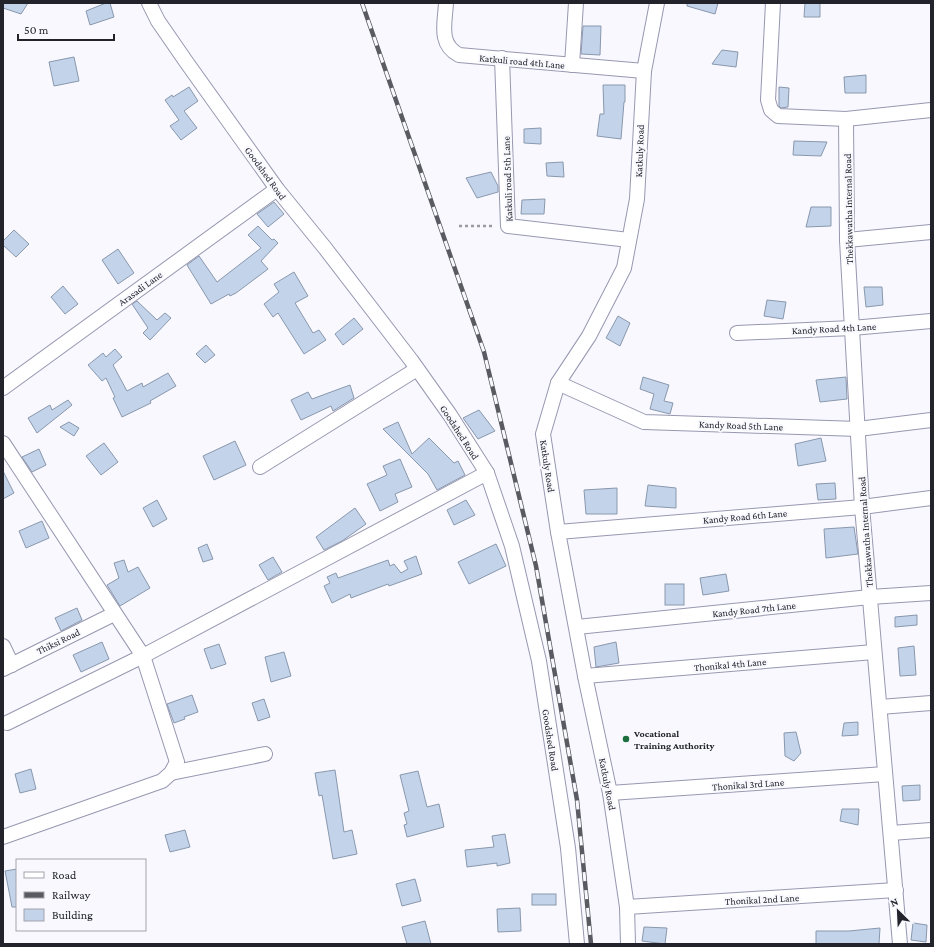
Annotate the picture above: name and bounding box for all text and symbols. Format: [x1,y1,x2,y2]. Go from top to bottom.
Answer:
scale bar [18,16,114,42]
text: 50 m [24,23,49,37]
street label: Katkuli road 4th Lane [479,52,566,71]
street label: Katkuly Road [633,124,646,178]
street label: Katkuli road 5th Lane [500,136,514,222]
street label: Goodshed Road [243,145,289,202]
street label: Thekkawatha Internal Road [842,153,855,264]
street label: Arasadi Lane [116,269,165,308]
street label: Kandy Road 4th Lane [791,321,877,336]
street label: Goodshed Road [438,403,482,462]
street label: Kandy Road 5th Lane [699,419,784,432]
street label: Katkuly Road [538,439,557,494]
street label: Thekkawatha Internal Road [856,476,875,588]
street label: Kandy Road 6th Lane [702,507,788,526]
street label: Kandy Road 7th Lane [712,600,797,619]
street label: Thiksi Road [35,626,82,657]
street label: Thonikal 4th Lane [693,656,767,673]
street label: Goodshed Road [540,708,561,773]
place label: Vocational Training Authority [633,728,714,751]
marker: Vocational Training Authority [621,734,631,744]
street label: Katkuly Road [597,757,618,812]
street label: Thonikal 3rd Lane [712,776,785,793]
legend [16,859,146,931]
text: Road [52,868,77,882]
text: Railway [52,888,91,902]
north arrow [878,891,918,931]
street label: Thonikal 2nd Lane [725,892,800,907]
text: N [888,895,900,909]
text: Building [52,908,93,922]

